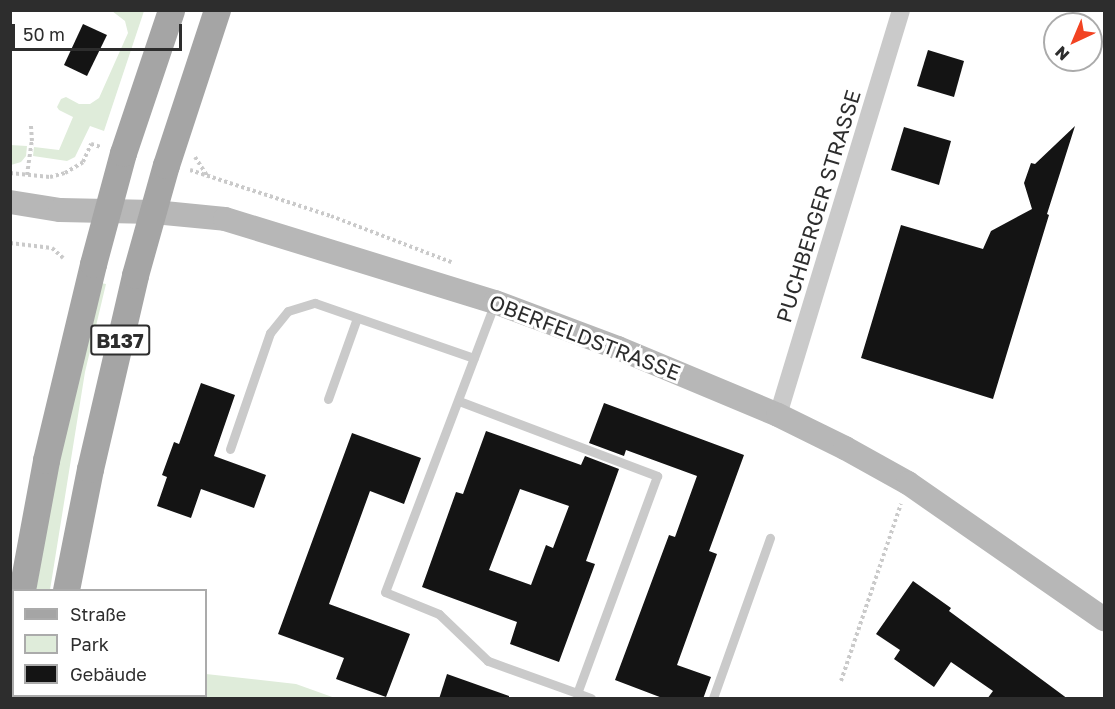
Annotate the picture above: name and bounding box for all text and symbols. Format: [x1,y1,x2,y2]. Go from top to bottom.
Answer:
scale bar [15,12,184,50]
north arrow [1043,12,1103,72]
text: 50 m [23,23,65,45]
text: N [1051,42,1073,65]
street label: PUCHBERGER STRASSE [771,87,865,325]
street label: OBERFELDSTRASSE [486,289,684,385]
road number: B137 [90,323,150,357]
legend [12,589,207,697]
text: Straße [70,603,126,625]
text: Park [70,633,109,655]
text: Gebäude [70,663,147,685]

